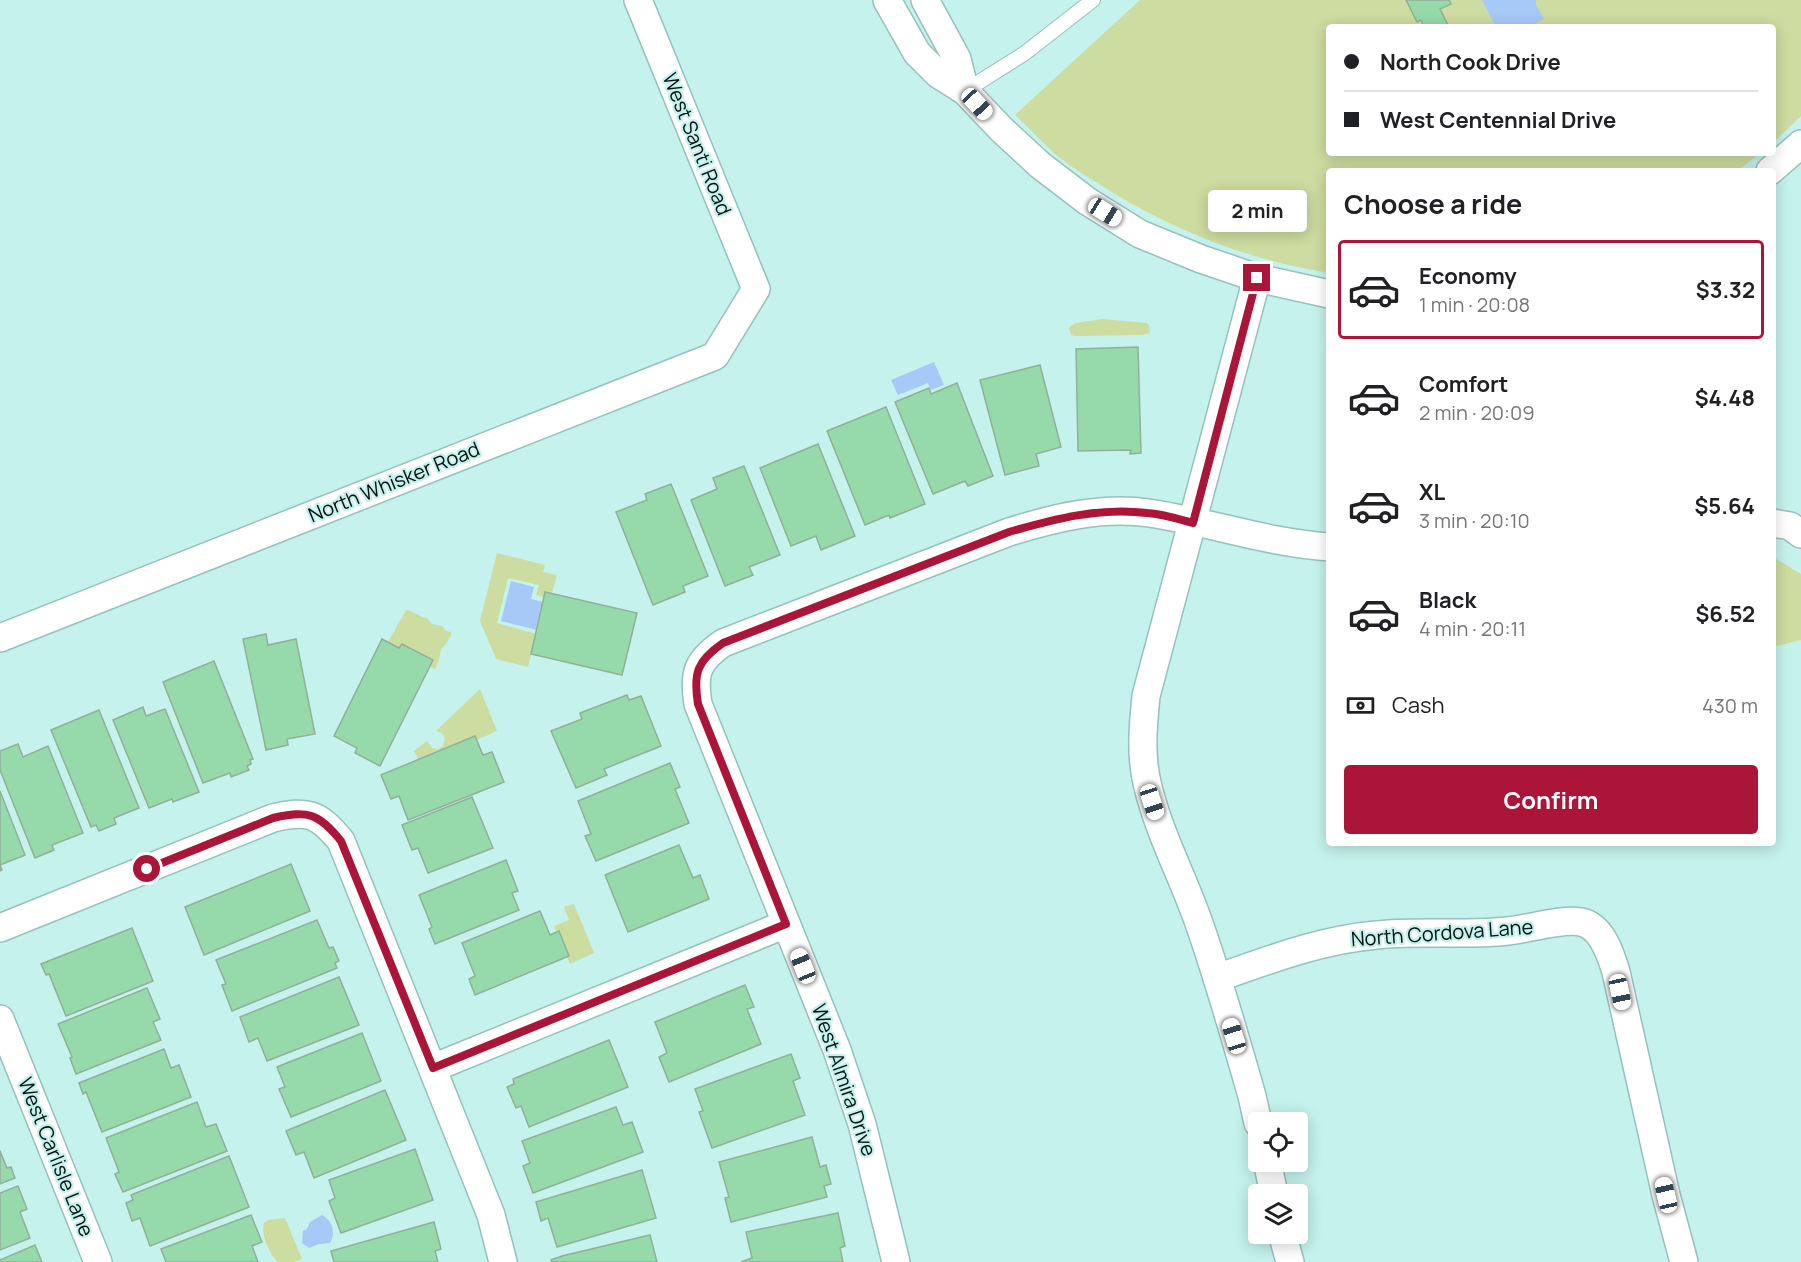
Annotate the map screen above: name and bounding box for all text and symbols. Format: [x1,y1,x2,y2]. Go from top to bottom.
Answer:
text: North Cook Drive [1380,47,1561,77]
street label: West Santi Road [657,69,738,219]
car [958,85,996,123]
text: West Centennial Drive [1380,105,1616,135]
text: Choose a ride [1344,185,1522,222]
callout: 2 min [1208,191,1306,233]
car [1085,195,1125,229]
text: 2 min [1231,197,1284,224]
text: Economy [1419,261,1517,291]
icon: car [1347,263,1401,317]
route end [1243,264,1270,291]
text: $3.32 [1696,275,1755,305]
text: 1 min · 20:08 [1419,291,1530,318]
text: Comfort [1419,369,1508,399]
icon: car [1347,371,1401,425]
text: $4.48 [1695,383,1755,413]
text: 2 min · 20:09 [1419,399,1535,426]
street label: North Whisker Road [304,435,483,528]
text: XL [1419,477,1445,507]
icon: car [1347,479,1401,533]
text: $5.64 [1695,491,1755,521]
text: 3 min · 20:10 [1419,507,1530,534]
text: Black [1419,585,1476,615]
icon: car [1347,587,1401,641]
text: $6.52 [1695,599,1755,629]
text: 4 min · 20:11 [1419,615,1526,642]
icon: cash [1344,689,1377,722]
text: Cash [1392,690,1445,720]
text: 430 m [1702,692,1758,719]
button: Confirm [1344,765,1758,834]
car [1138,782,1166,822]
route start [133,855,160,882]
street label: North Cordova Lane [1350,913,1534,952]
car [788,946,818,986]
car [1607,973,1633,1011]
street label: West Almira Drive [806,1000,883,1160]
car [1220,1016,1248,1056]
street label: West Carlisle Lane [12,1073,101,1240]
map controls [1248,1112,1308,1244]
button: locate [1248,1112,1308,1172]
car [1653,1175,1679,1215]
button: layers [1248,1184,1308,1244]

